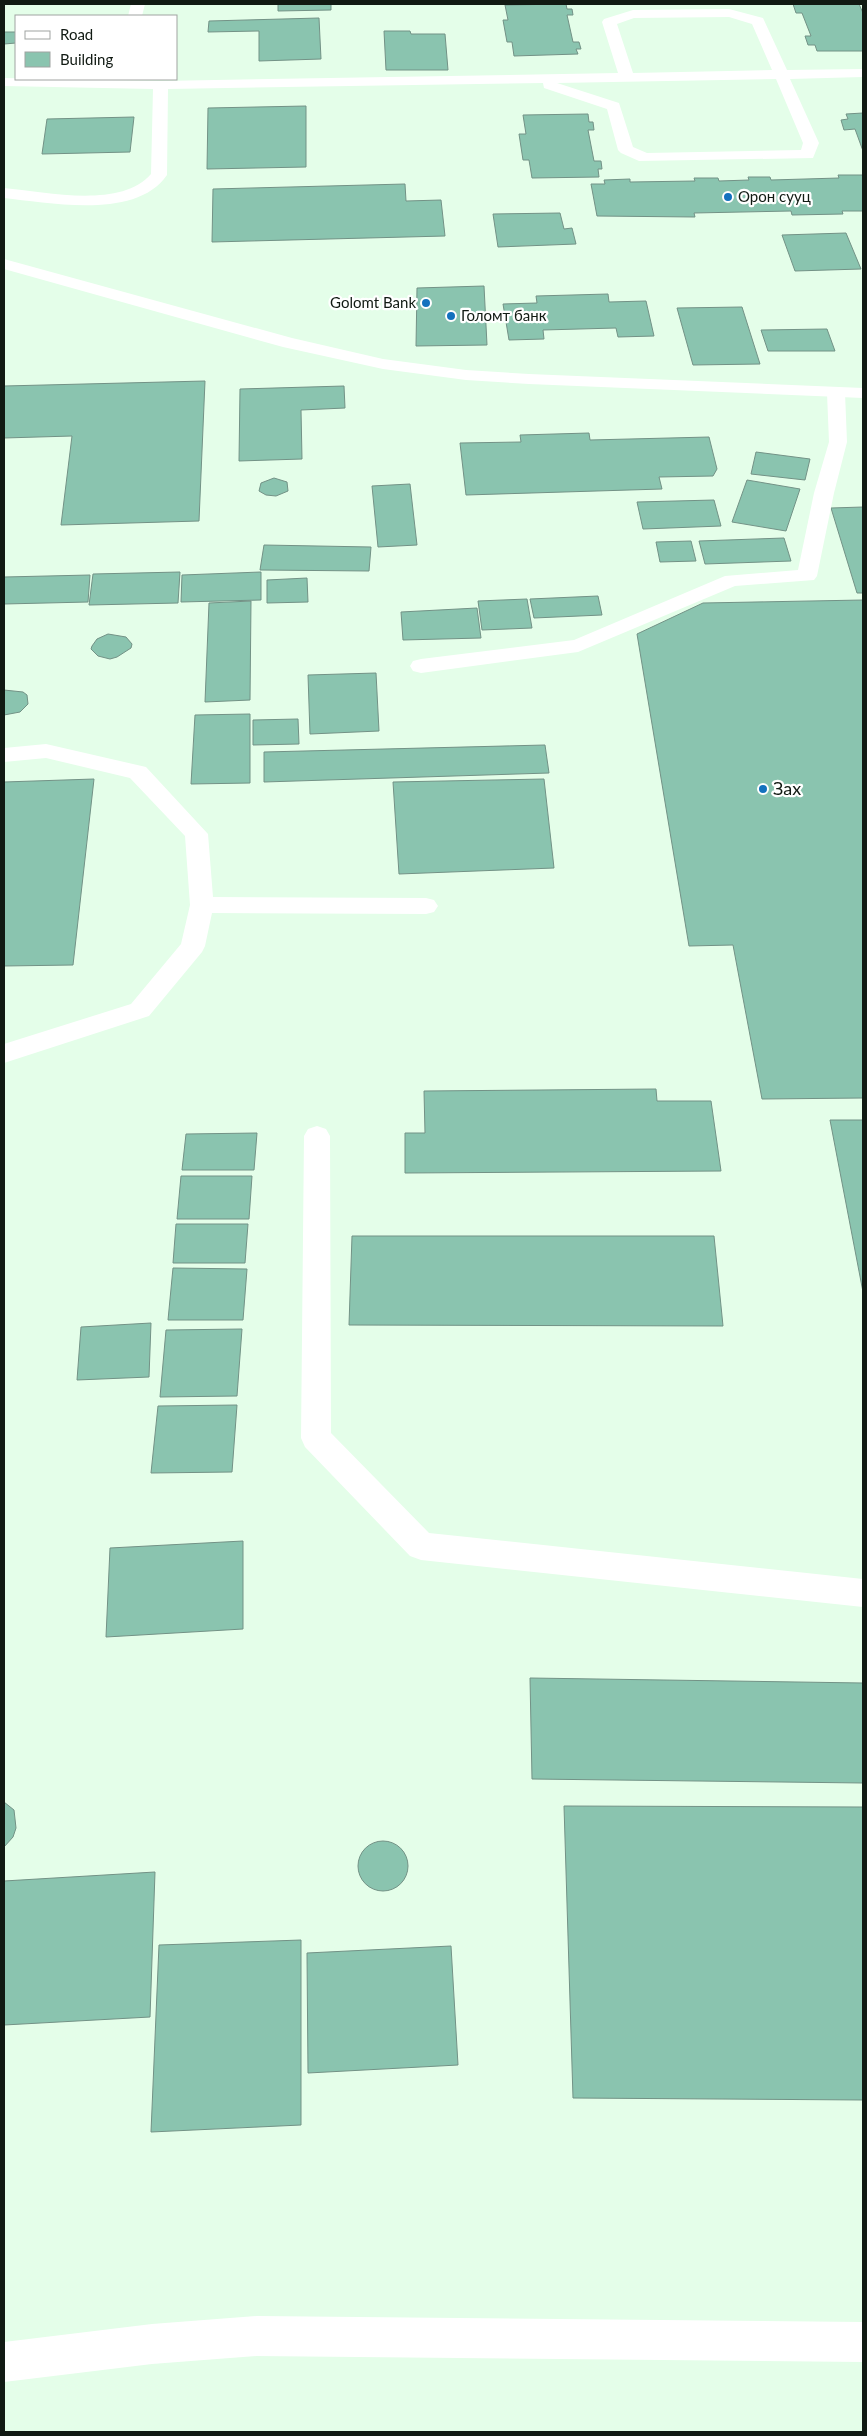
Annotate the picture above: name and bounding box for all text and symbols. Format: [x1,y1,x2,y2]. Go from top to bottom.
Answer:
legend [15,15,178,80]
text: Road [60,25,93,43]
text: Building [60,50,113,68]
place label: Орон сууц [738,187,811,205]
marker: Орон сууц [722,191,734,203]
place label: Golomt Bank [330,293,416,311]
marker: Golomt Bank [420,297,432,309]
place label: Голомт банк [461,306,547,324]
marker: Голомт банк [445,310,457,322]
place label: Зах [773,777,801,799]
marker: Зах [757,783,769,795]

